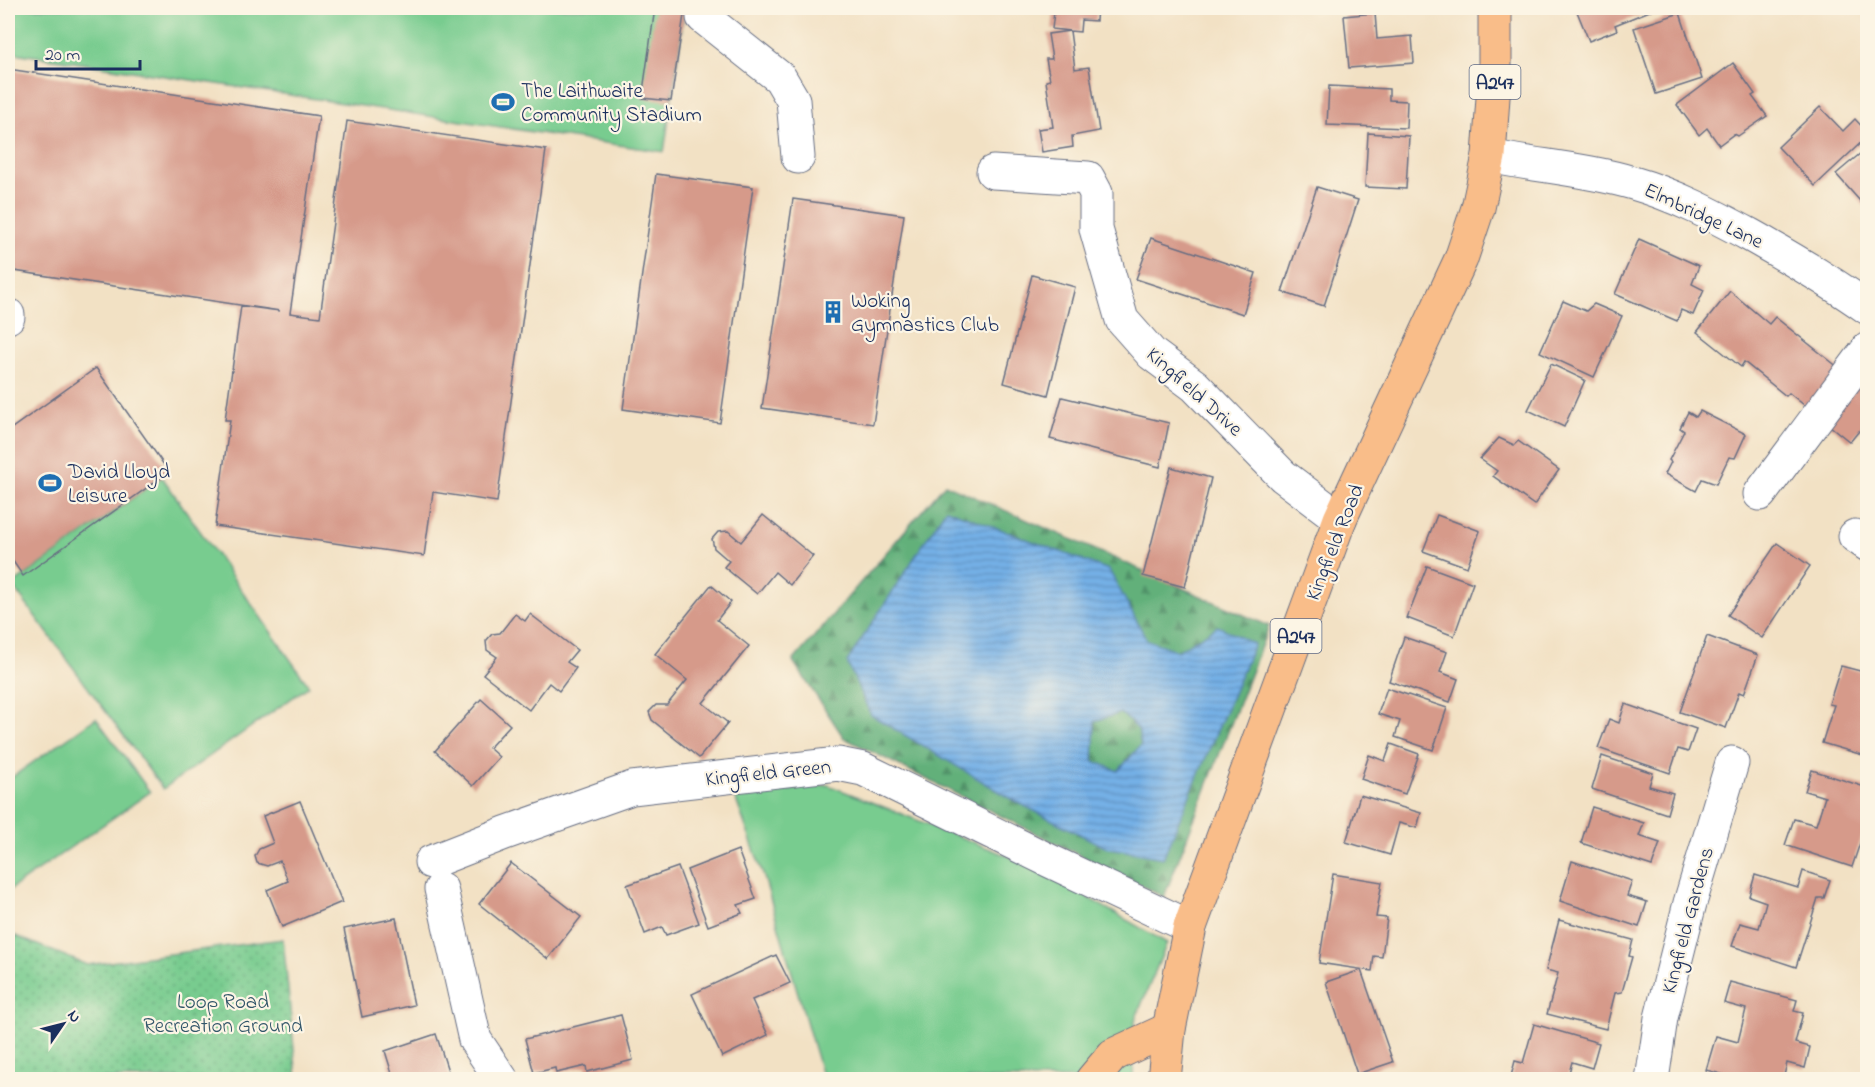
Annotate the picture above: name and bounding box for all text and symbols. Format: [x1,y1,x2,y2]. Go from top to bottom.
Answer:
scale bar [36,33,140,71]
text: 20 m [45,43,80,69]
road number: A247 [1470,65,1520,99]
place label: The Laithwaite Community Stadium [521,77,702,133]
sports icon: The Laithwaite Community Stadium [490,89,516,115]
street label: Elmbridge Lane [1638,176,1768,260]
place label: Woking Gymnastics Club [851,287,999,343]
building icon: Woking Gymnastics Club [820,299,846,325]
street label: Kingfield Drive [1137,341,1249,446]
place label: David Lloyd Leisure [67,458,170,512]
sports icon: David Lloyd Leisure [37,470,63,496]
street label: Kingfield Road [1299,480,1375,606]
road number: A247 [1270,619,1322,653]
street label: Kingfield Green [704,752,833,797]
street label: Kingfield Gardens [1655,844,1725,998]
park label: Loop Road Recreation Ground [143,988,303,1042]
north arrow [33,994,93,1054]
text: N [61,1005,87,1028]

